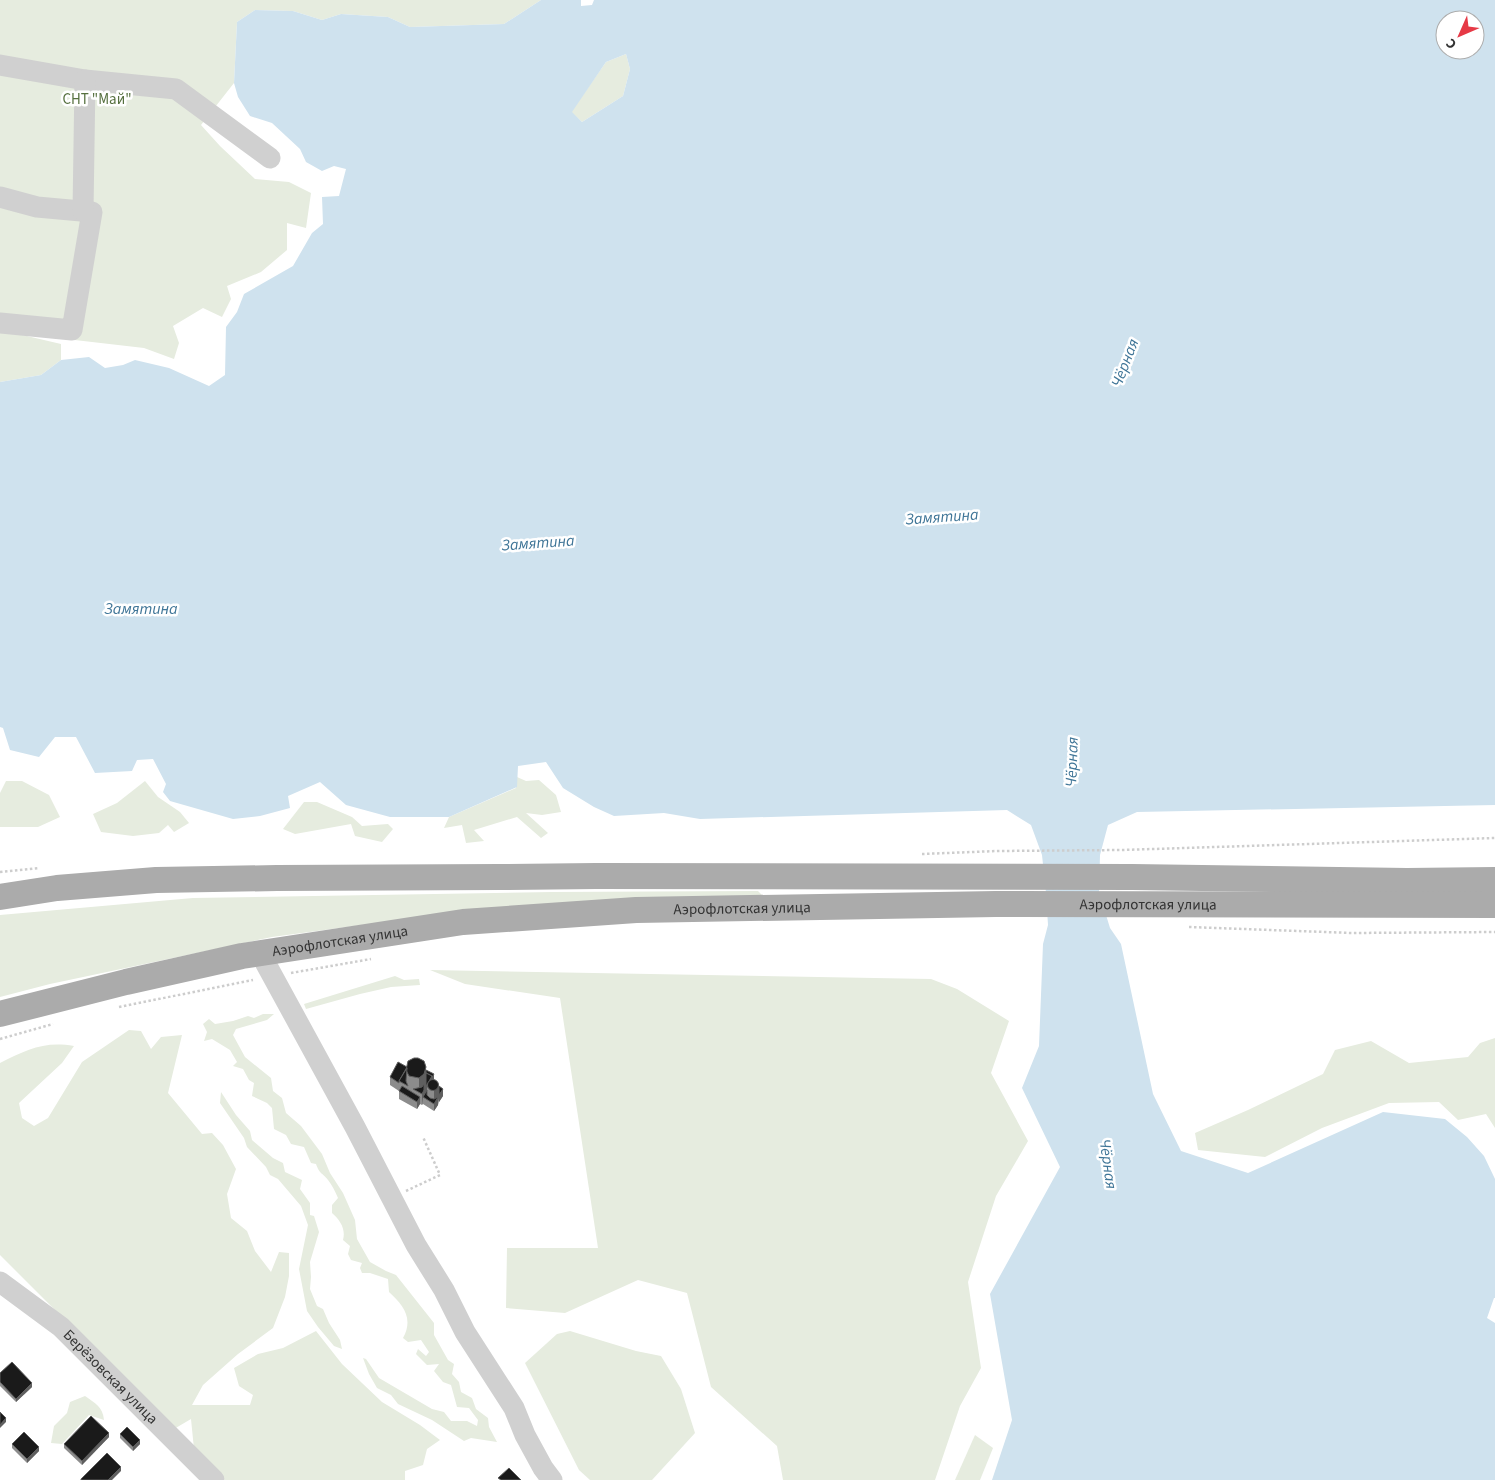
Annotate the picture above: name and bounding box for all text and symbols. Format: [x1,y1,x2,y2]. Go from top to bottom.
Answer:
north arrow [1435,10,1485,60]
text: С [1442,34,1461,53]
park label: СНТ "Май" [62,89,132,110]
water label: Чёрная [1106,335,1144,390]
water label: Замятина [905,503,980,531]
water label: Замятина [501,529,576,557]
water label: Замятина [104,598,178,620]
water label: Чёрная [1060,736,1084,787]
street label: Аэрофлотская улица [1079,894,1217,915]
street label: Аэрофлотская улица [673,897,811,920]
street label: Аэрофлотская улица [271,920,409,962]
water label: Чёрная [1094,1138,1122,1191]
street label: Берёзовская улица [59,1325,163,1429]

